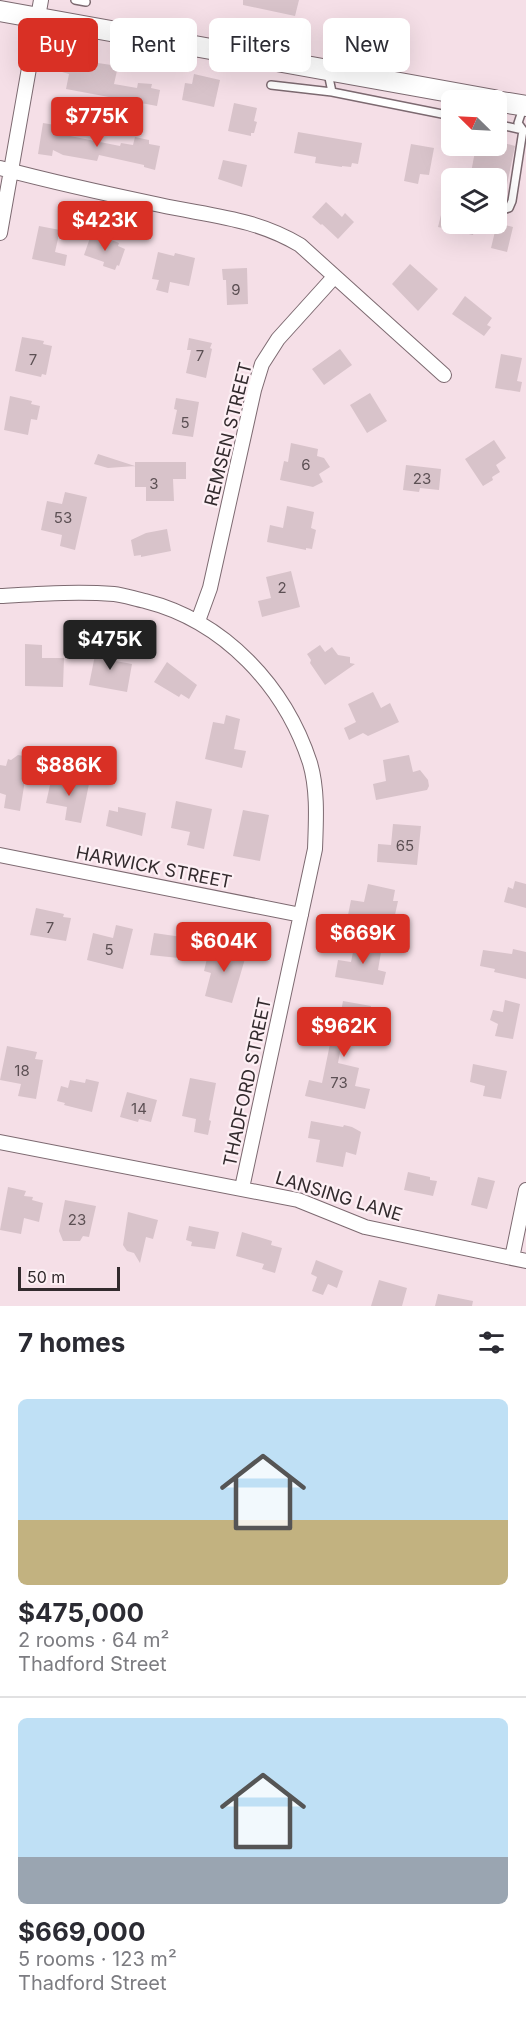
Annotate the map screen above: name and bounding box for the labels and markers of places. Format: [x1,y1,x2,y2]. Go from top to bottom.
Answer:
pin: $775K [55,97,139,148]
pin: $423K [63,201,147,252]
pin: $475K [68,620,152,671]
pin: $886K [27,746,111,797]
pin: $669K [321,914,405,965]
pin: $604K [182,922,266,973]
pin: $962K [302,1007,386,1058]

